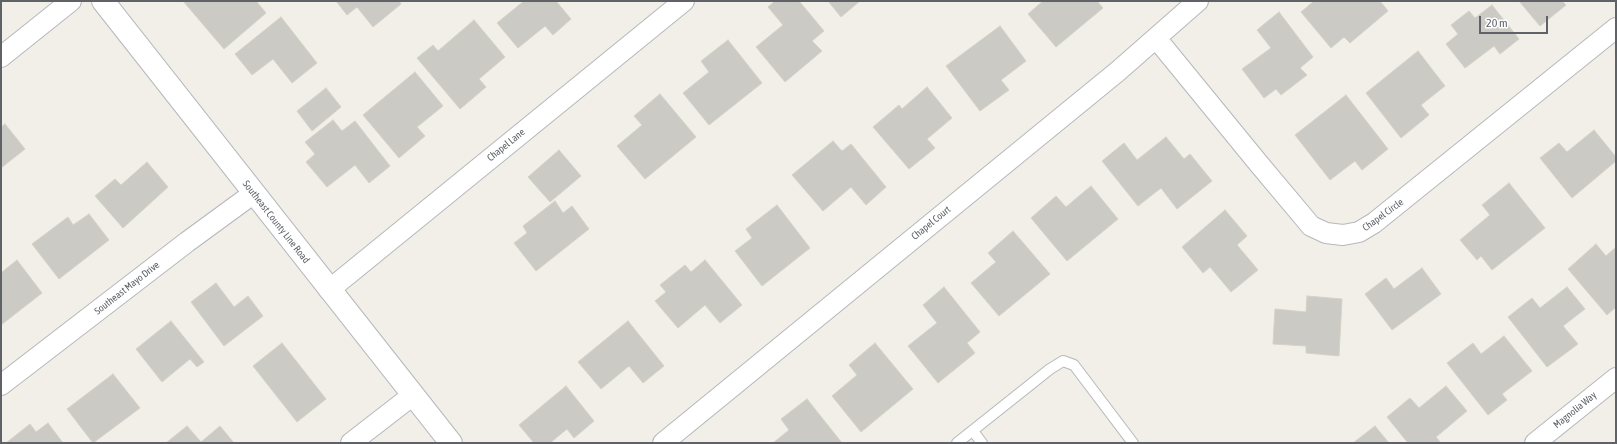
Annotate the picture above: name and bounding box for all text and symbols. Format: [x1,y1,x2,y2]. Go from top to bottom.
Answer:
scale bar [1481,8,1550,34]
text: 20 m [1486,16,1508,30]
street label: Chapel Lane [485,126,527,164]
street label: Southeast County Line Road [240,178,312,266]
street label: Chapel Circle [1360,196,1406,234]
street label: Chapel Court [909,204,953,242]
street label: Southeast Mayo Drive [92,259,162,317]
street label: Magnolia Way [1551,389,1599,431]

